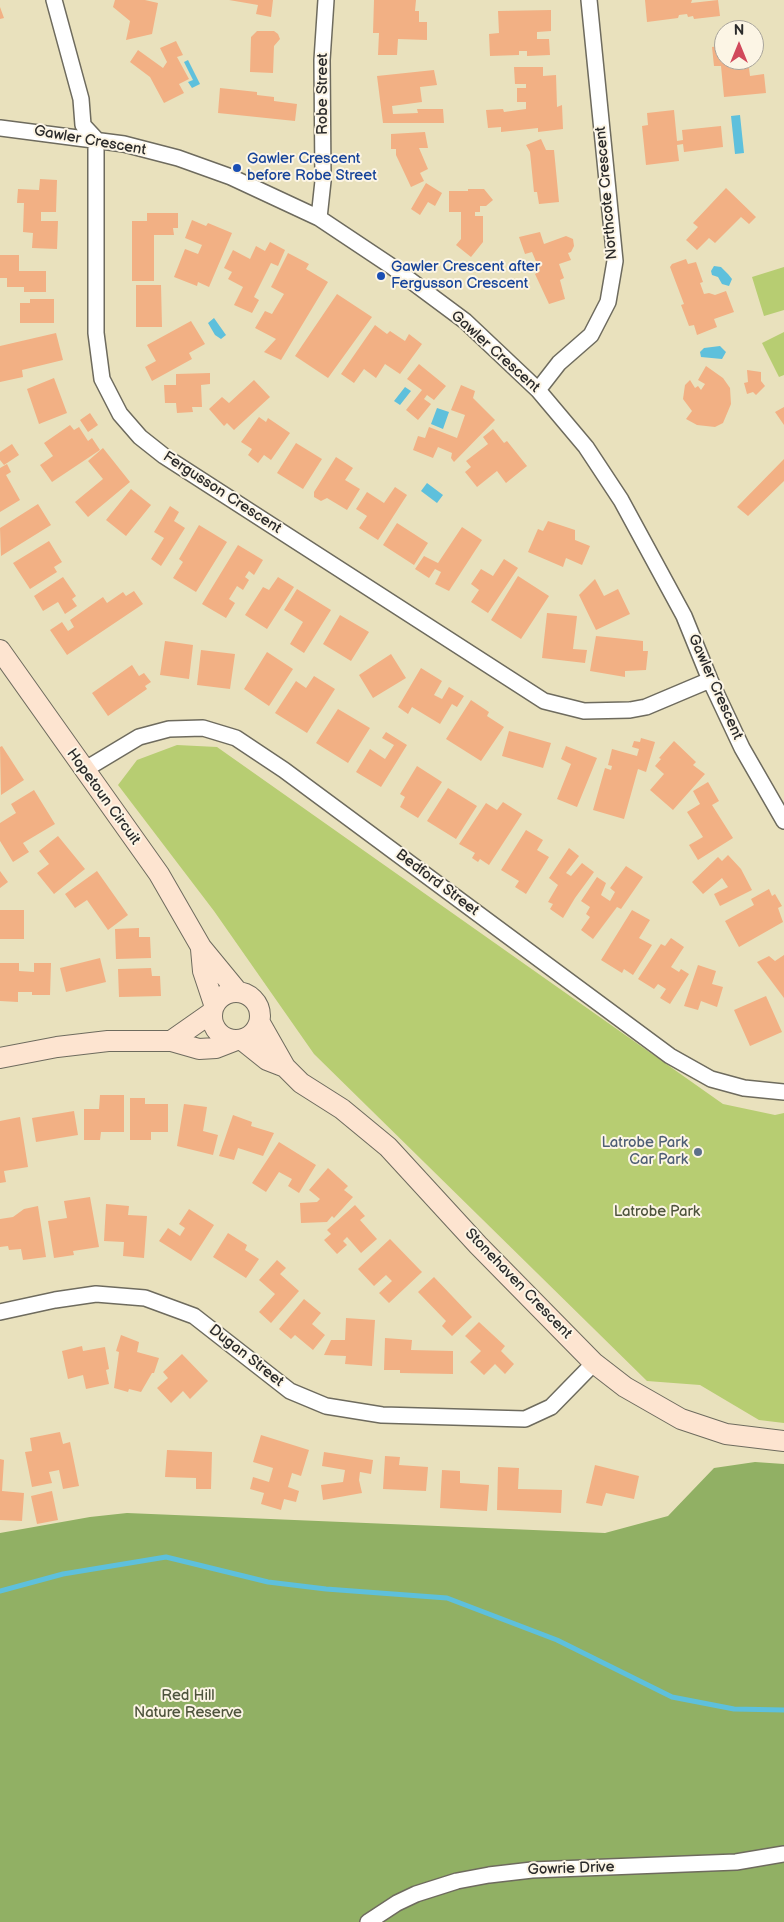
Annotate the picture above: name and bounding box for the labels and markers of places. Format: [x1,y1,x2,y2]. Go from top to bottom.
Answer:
place label: Gawler Crescent before Robe Street [247,150,377,185]
marker: Gawler Crescent before Robe Street [231,162,243,174]
place label: Gawler Crescent after Fergusson Crescent [391,258,540,293]
marker: Gawler Crescent after Fergusson Crescent [375,270,387,282]
place label: Latrobe Park Car Park [602,1134,688,1169]
marker: Latrobe Park Car Park [692,1146,704,1158]

